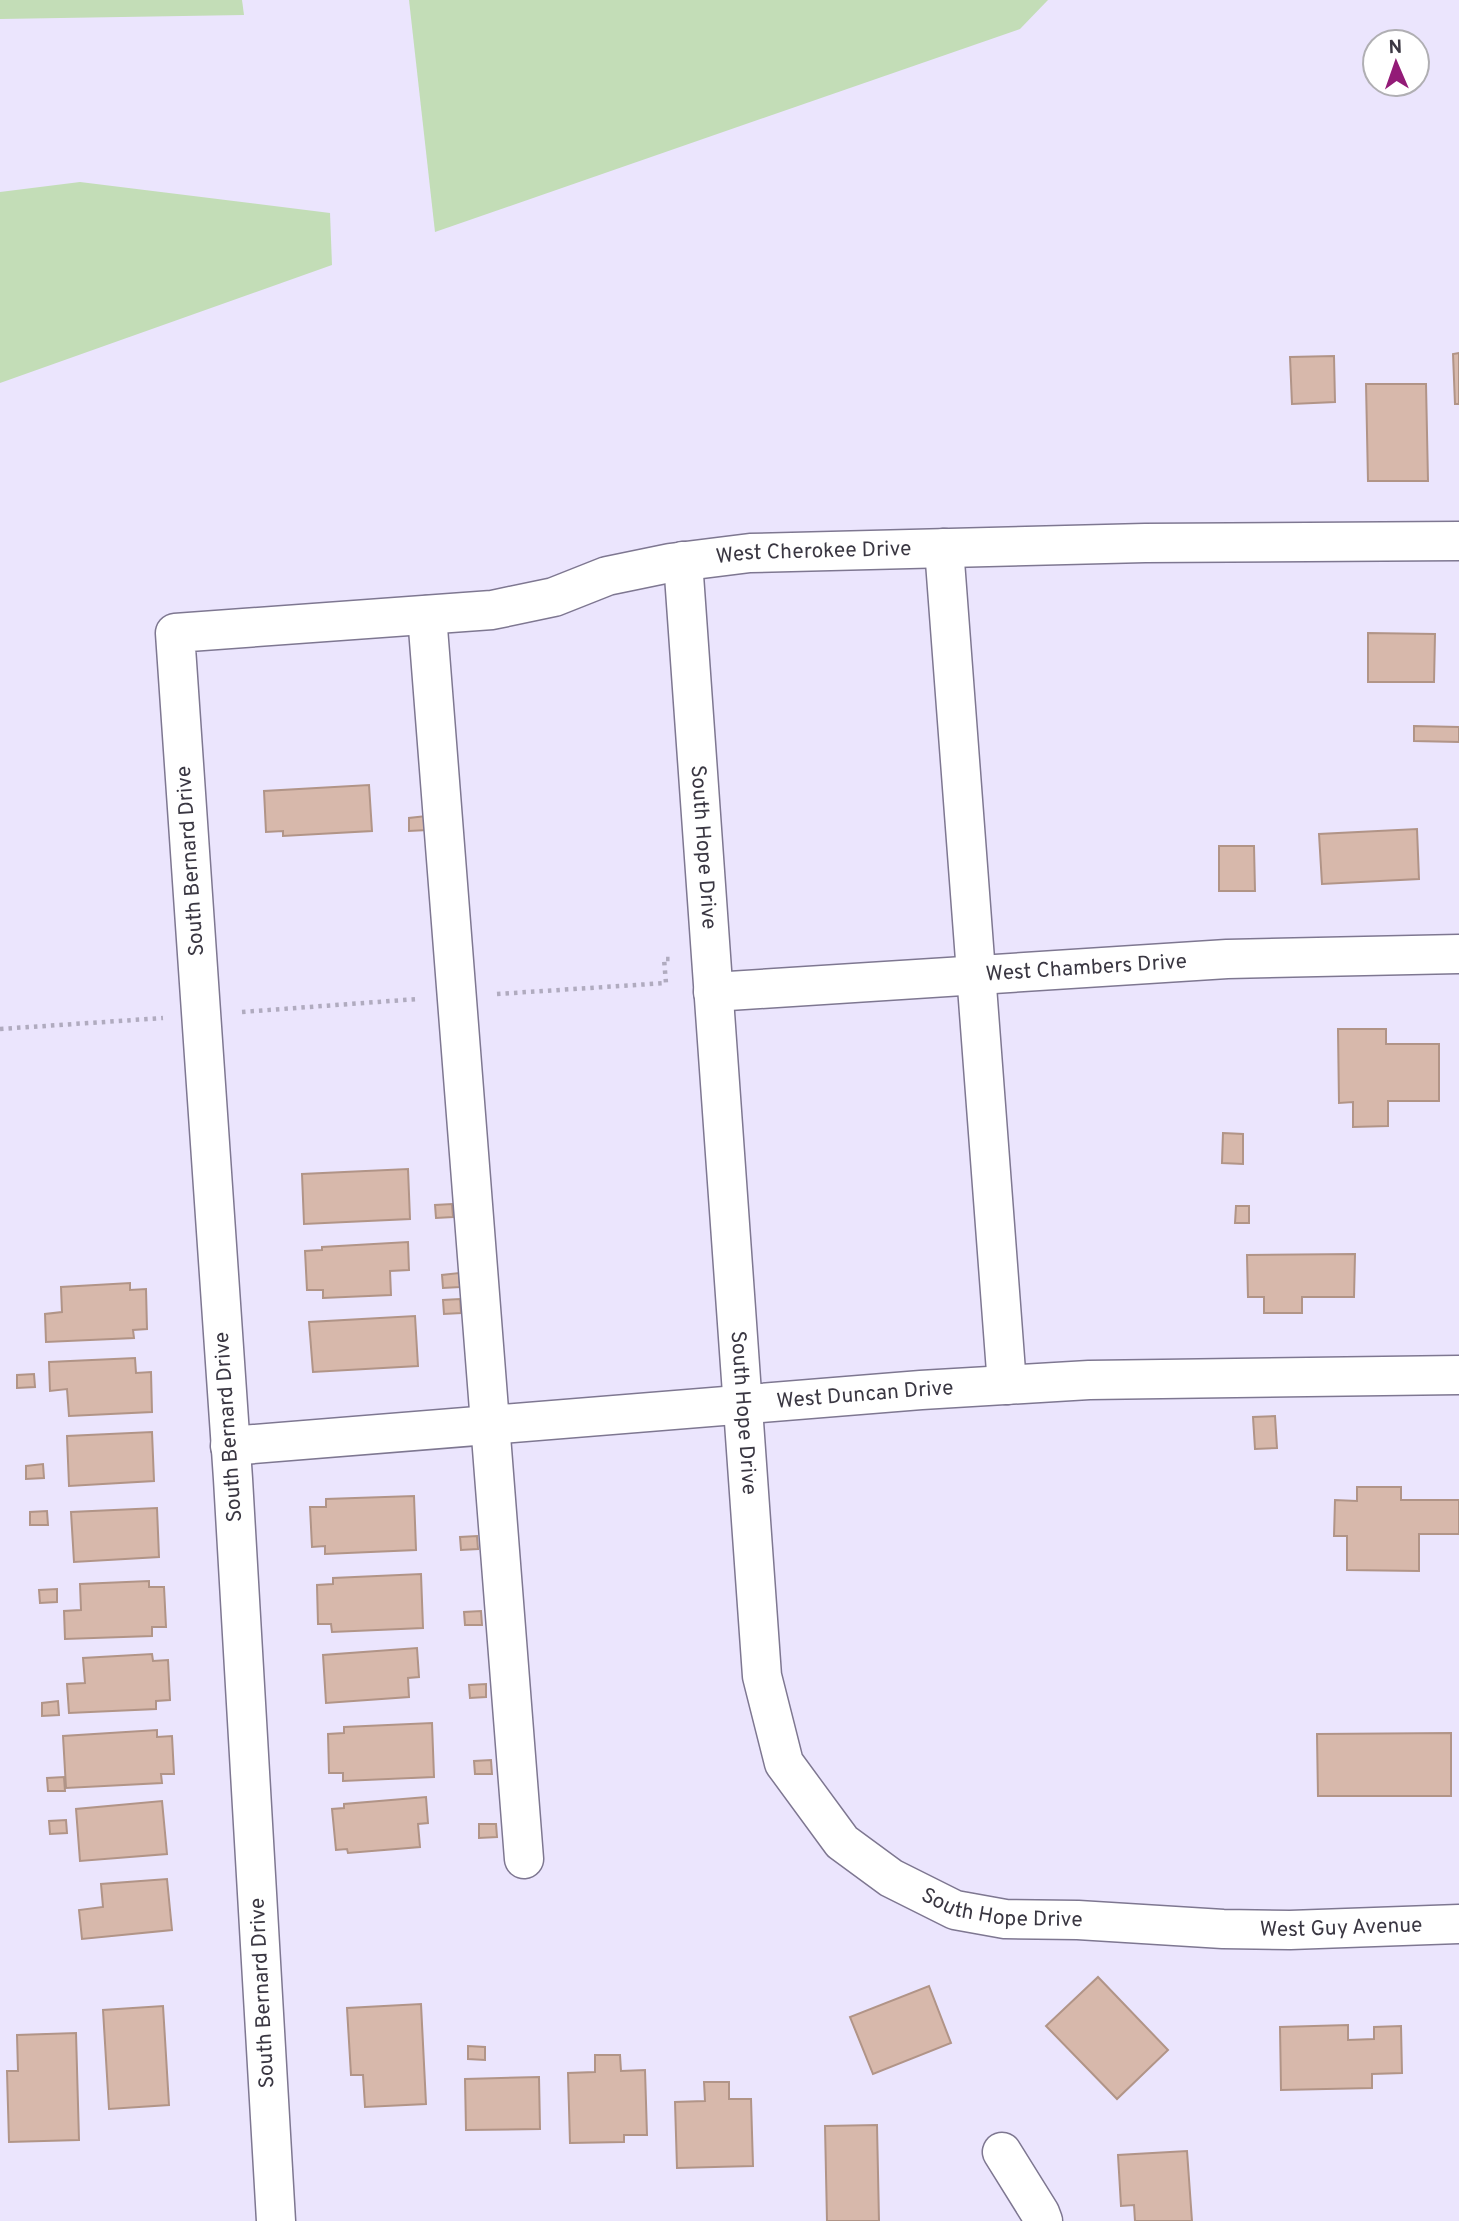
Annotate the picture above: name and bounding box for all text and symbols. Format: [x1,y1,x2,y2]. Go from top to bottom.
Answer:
north arrow [1361,28,1431,98]
text: N [1388,36,1403,60]
street label: West Cherokee Drive [714,535,912,571]
street label: South Hope Drive [684,764,723,930]
street label: South Bernard Drive [171,765,211,957]
street label: West Chambers Drive [985,948,1188,988]
street label: South Hope Drive [724,1330,763,1496]
street label: South Bernard Drive [209,1331,249,1523]
street label: West Duncan Drive [775,1375,954,1415]
street label: South Hope Drive [917,1882,1083,1934]
street label: South Bernard Drive [245,1897,281,2089]
street label: West Guy Avenue [1259,1912,1423,1944]

